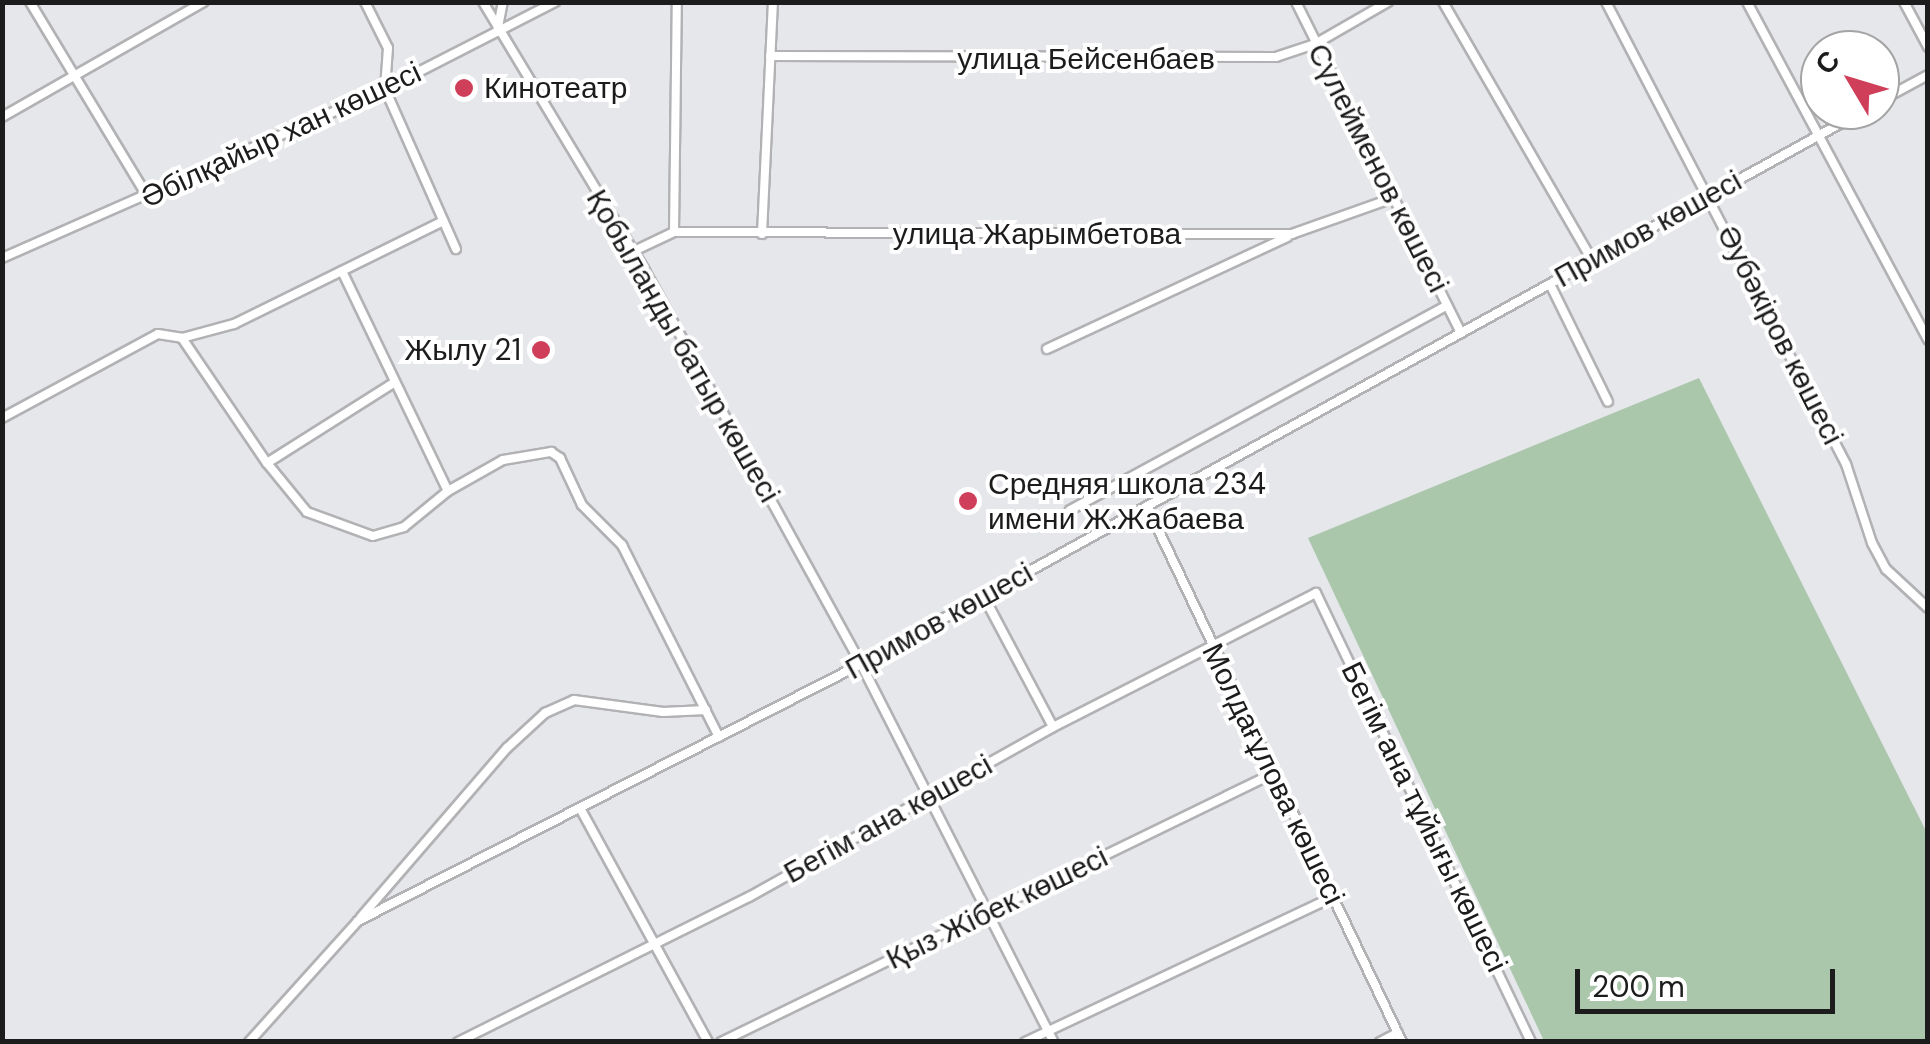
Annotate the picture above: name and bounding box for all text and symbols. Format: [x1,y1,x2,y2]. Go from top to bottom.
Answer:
north arrow [1800,30,1900,130]
street label: Сүлейменов көшесі [1300,38,1456,298]
street label: улица Бейсенбаев [957,41,1215,77]
text: С [1807,43,1848,82]
street label: Әбілқайыр хан көшесі [135,54,427,216]
place label: Кинотеатр [484,70,627,106]
marker: Кинотеатр [453,77,475,99]
street label: Примов көшесі [1548,163,1748,295]
street label: Қобыланды батыр көшесі [579,183,787,509]
street label: улица Жарымбетова [893,216,1181,252]
street label: Әубәкіров көшесі [1709,219,1851,451]
place label: Жылу 21 [405,332,521,368]
marker: Жылу 21 [530,339,552,361]
place label: Средняя школа 234 имени Ж.Жабаева [988,466,1266,536]
marker: Средняя школа 234 имени Ж.Жабаева [957,490,979,512]
street label: Примов көшесі [839,555,1039,687]
street label: Молдағұлова көшесі [1194,638,1352,910]
street label: Бегім ана тұйығы көшесі [1333,656,1515,978]
street label: Бегім ана көшесі [777,747,999,891]
street label: Қыз Жібек көшесі [880,839,1114,977]
scale bar [1580,949,1840,1011]
text: 200 m [1592,967,1685,1006]

